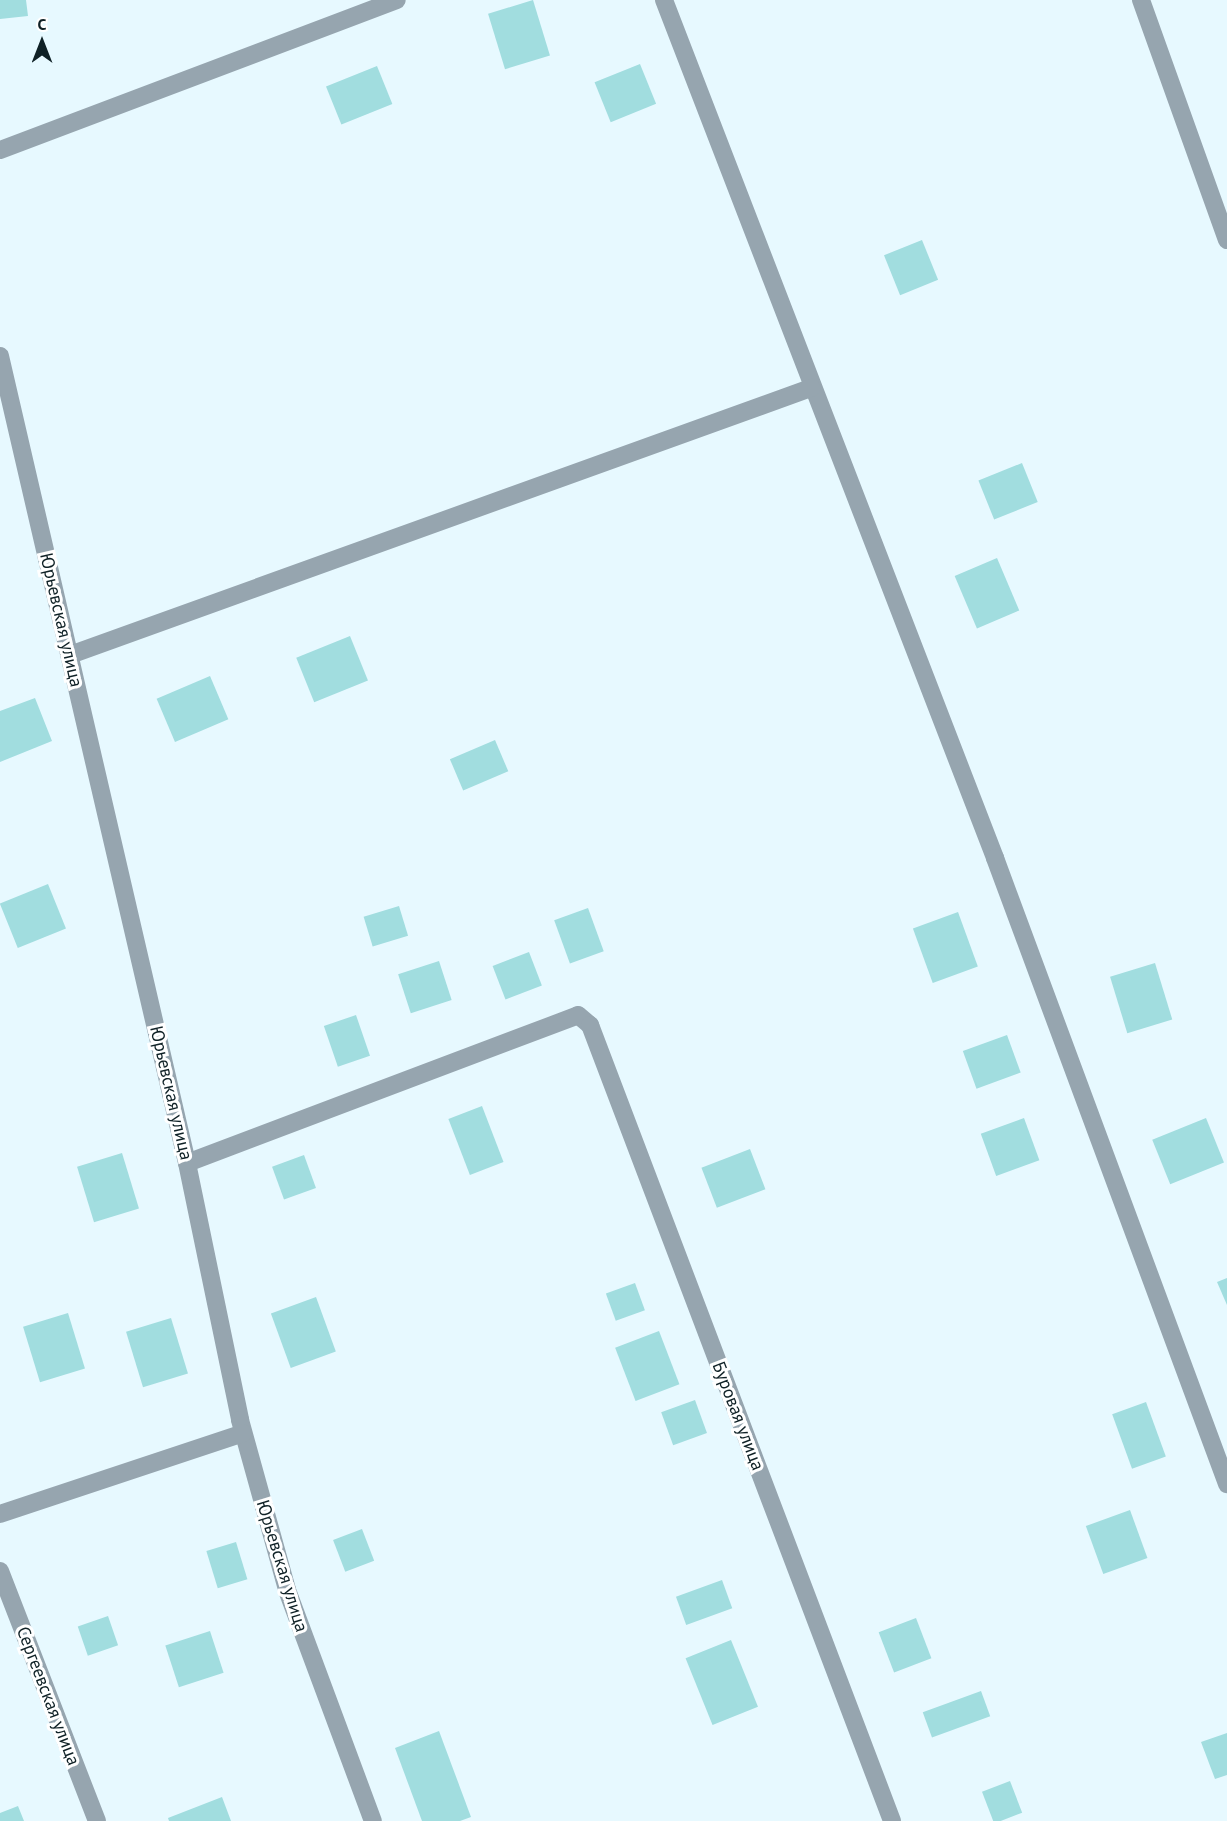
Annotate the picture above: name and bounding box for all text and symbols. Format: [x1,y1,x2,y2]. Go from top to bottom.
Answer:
north arrow [12,12,72,72]
text: С [38,14,46,34]
street label: Юрьевская улица [35,551,87,689]
street label: Юрьевская улица [145,1024,197,1162]
street label: Буровая улица [707,1359,769,1473]
street label: Юрьевская улица [252,1497,312,1635]
street label: Сергеевская улица [12,1624,84,1768]

